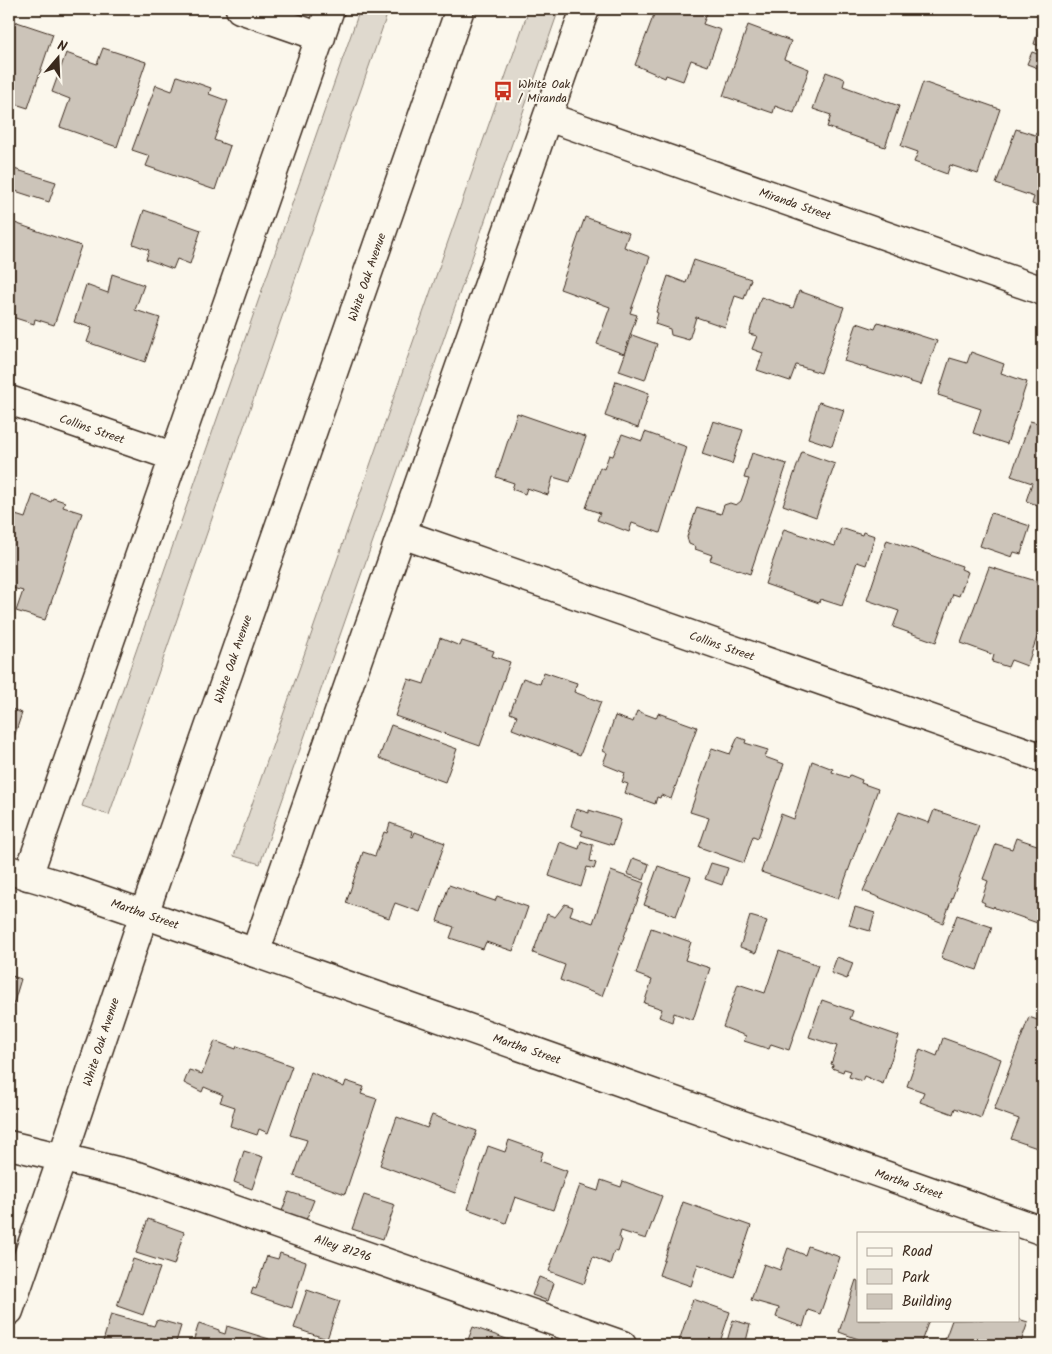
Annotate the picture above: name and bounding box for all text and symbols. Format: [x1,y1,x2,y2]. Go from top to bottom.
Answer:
north arrow [32,32,82,82]
text: N [54,35,70,59]
place label: White Oak / Miranda [518,75,571,108]
bus stop icon: White Oak / Miranda [492,80,514,102]
street label: Miranda Street [756,183,834,226]
street label: White Oak Avenue [343,230,392,324]
street label: Collins Street [57,409,127,450]
street label: White Oak Avenue [209,612,258,706]
street label: Collins Street [687,626,757,667]
street label: Martha Street [108,894,182,935]
street label: White Oak Avenue [78,995,125,1089]
street label: Martha Street [490,1029,564,1070]
street label: Martha Street [872,1164,946,1205]
street label: Alley 81296 [312,1230,374,1267]
legend [857,1232,1020,1322]
text: Road [902,1240,933,1264]
text: Park [902,1266,930,1290]
text: Building [902,1290,952,1314]

